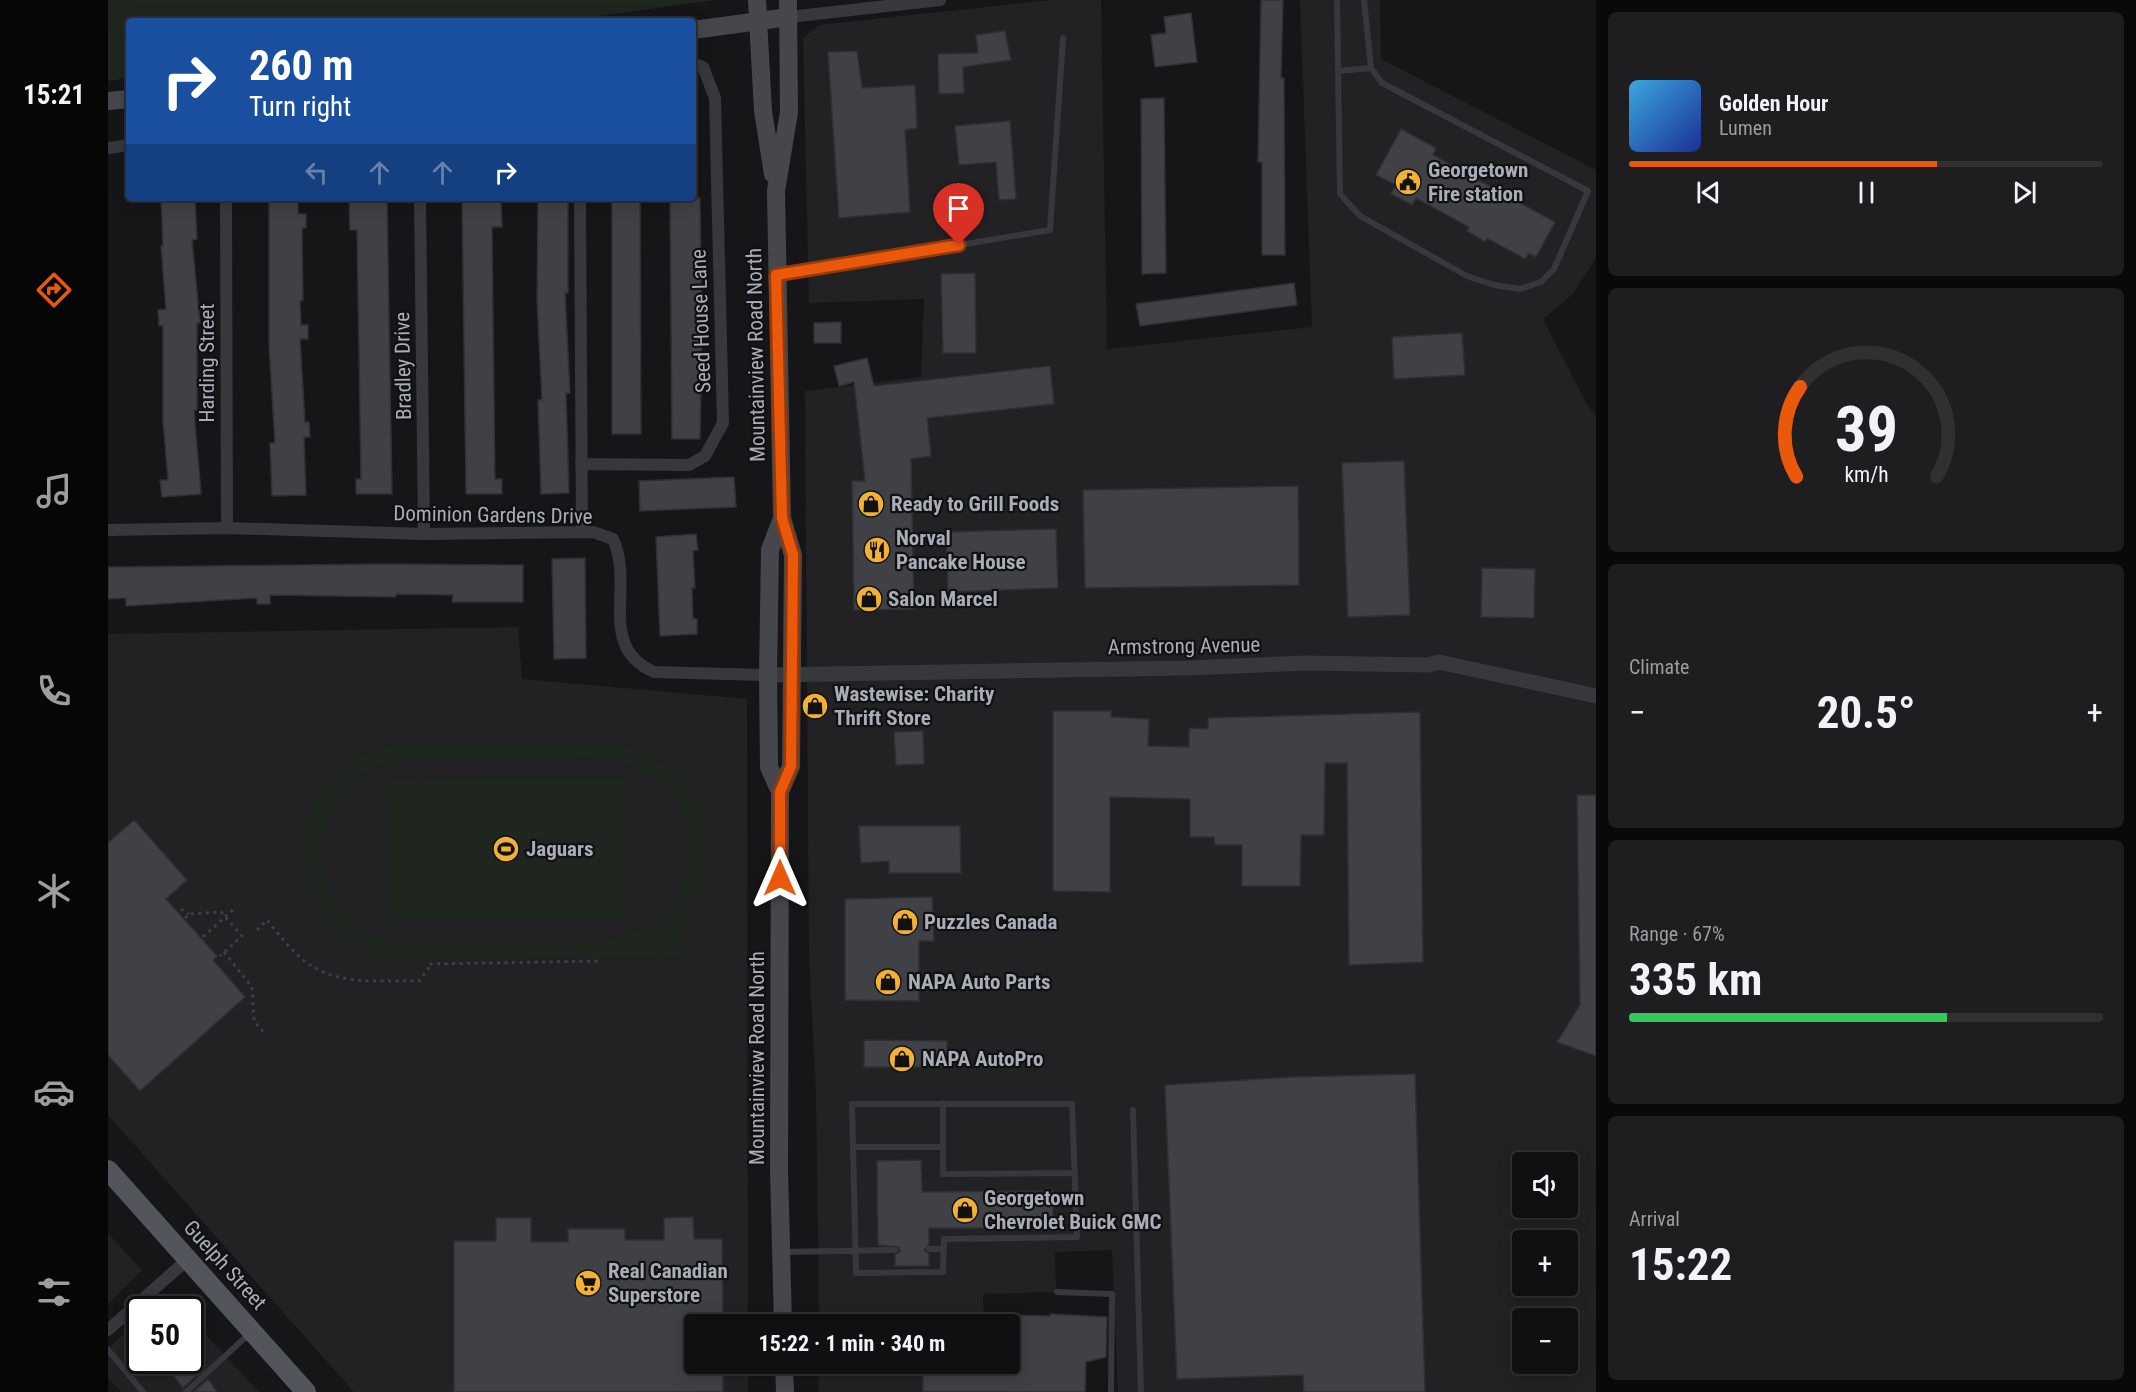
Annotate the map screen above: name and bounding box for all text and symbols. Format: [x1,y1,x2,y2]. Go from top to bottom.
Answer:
text: 260 m [249,41,354,90]
icon: right [150,42,228,120]
text: 15:21 [23,79,85,111]
text: Turn right [249,91,351,123]
text: Golden Hour [1719,91,1828,116]
text: Lumen [1719,116,1772,140]
icon: left [300,156,333,189]
icon: ahead [363,156,396,189]
icon: ahead [426,156,459,189]
icon: right [489,156,522,189]
place label: Georgetown Fire station [1428,158,1528,206]
public building icon: Georgetown Fire station [1393,167,1423,197]
icon: previous [1692,176,1725,209]
icon: pause [1850,176,1883,209]
icon: next [2008,176,2041,209]
pin [933,183,984,245]
icon: arrive [942,192,975,225]
street label: Mountainview Road North [742,248,770,462]
street label: Seed House Lane [686,249,716,393]
icon: directions [33,269,75,311]
street label: Harding Street [195,303,219,423]
street label: Bradley Drive [390,312,416,420]
text: 39 [1834,393,1898,466]
text: km/h [1844,462,1888,487]
icon: music [33,470,75,512]
shop icon: Ready to Grill Foods [856,489,886,519]
place label: Ready to Grill Foods [891,492,1059,516]
street label: Dominion Gardens Drive [393,501,593,529]
place label: Norval Pancake House [896,526,1026,574]
restaurant icon: Norval Pancake House [862,535,892,565]
shop icon: Salon Marcel [854,584,884,614]
place label: Salon Marcel [888,587,998,611]
street label: Armstrong Avenue [1107,633,1261,659]
text: Climate [1629,655,1689,679]
icon: phone [33,670,75,712]
place label: Wastewise: Charity Thrift Store [834,682,995,730]
text: 20.5° [1817,686,1915,739]
shop icon: Wastewise: Charity Thrift Store [800,691,830,721]
text: − [1629,693,1646,732]
text: + [2087,693,2103,732]
sports icon: Jaguars [491,834,521,864]
place label: Jaguars [526,837,593,861]
position arrow [748,846,812,910]
icon: climate [33,870,75,912]
shop icon: Puzzles Canada [890,907,920,937]
place label: Puzzles Canada [924,910,1057,934]
text: Range · 67% [1629,922,1725,946]
street label: Mountainview Road North [745,951,769,1165]
text: 335 km [1629,953,1762,1006]
shop icon: NAPA Auto Parts [873,967,903,997]
place label: NAPA Auto Parts [908,970,1050,994]
shop icon: NAPA AutoPro [887,1044,917,1074]
place label: NAPA AutoPro [922,1047,1043,1071]
icon: car [33,1071,75,1113]
map controls [1512,1152,1578,1374]
button: sound [1512,1152,1578,1218]
place label: Georgetown Chevrolet Buick GMC [984,1186,1161,1234]
shop icon: Georgetown Chevrolet Buick GMC [950,1195,980,1225]
text: Arrival [1629,1207,1680,1231]
street label: Guelph Street [179,1215,271,1315]
button: + [1512,1230,1578,1296]
text: 15:22 [1629,1238,1732,1291]
place label: Real Canadian Superstore [608,1259,728,1307]
supermarket icon: Real Canadian Superstore [573,1268,603,1298]
icon: filters [33,1271,75,1313]
speed limit sign: 50 [126,1296,204,1374]
button: − [1512,1308,1578,1374]
text: 15:22 · 1 min · 340 m [759,1331,945,1356]

